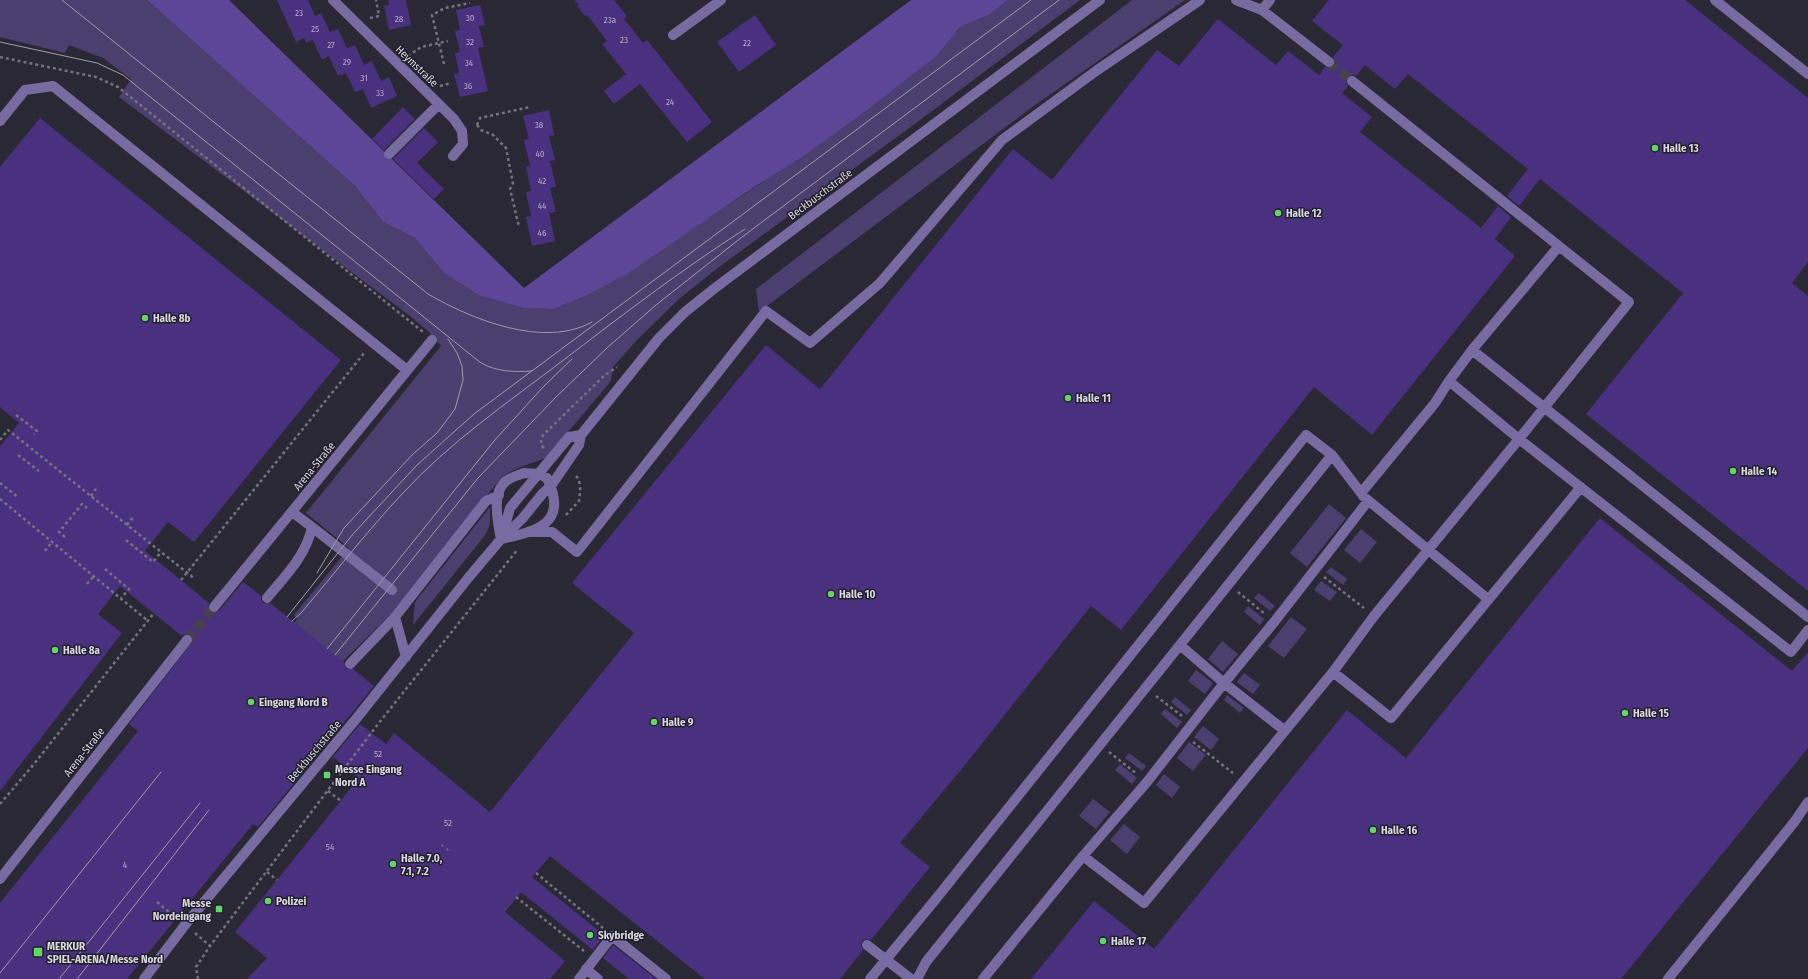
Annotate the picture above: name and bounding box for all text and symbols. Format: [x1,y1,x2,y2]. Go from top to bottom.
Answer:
house number: 23 [295,8,303,18]
house number: 30 [466,13,475,23]
house number: 28 [395,14,404,24]
house number: 23a [604,15,617,25]
house number: 25 [311,24,319,34]
house number: 23 [620,35,628,45]
house number: 32 [466,37,474,47]
house number: 22 [743,38,751,48]
house number: 27 [327,40,335,50]
street label: Heymstraße [393,43,441,90]
house number: 29 [343,57,351,67]
house number: 34 [465,58,474,68]
house number: 31 [360,73,368,83]
house number: 36 [464,81,473,91]
house number: 33 [376,88,384,98]
house number: 24 [666,97,675,107]
house number: 38 [535,120,544,130]
place label: Halle 13 [1663,142,1699,155]
marker: Halle 13 [1650,143,1660,153]
house number: 40 [535,149,545,159]
street label: Beckbuschstraße [786,166,855,223]
house number: 42 [538,176,546,186]
house number: 44 [538,201,547,211]
place label: Halle 12 [1286,207,1322,220]
marker: Halle 12 [1273,208,1283,218]
house number: 46 [538,228,547,238]
place label: Halle 8b [153,312,191,325]
marker: Halle 8b [140,313,150,323]
place label: Halle 11 [1076,392,1111,405]
marker: Halle 11 [1063,393,1073,403]
street label: Arena-Straße [291,439,338,493]
place label: Halle 14 [1741,465,1777,478]
marker: Halle 14 [1728,466,1738,476]
place label: Halle 10 [839,588,875,601]
marker: Halle 10 [826,589,836,599]
place label: Halle 8a [63,644,101,657]
marker: Halle 8a [50,645,60,655]
place label: Eingang Nord B [259,696,328,709]
marker: Eingang Nord B [246,697,256,707]
place label: Halle 15 [1633,707,1669,720]
marker: Halle 15 [1620,708,1630,718]
place label: Halle 9 [662,716,694,729]
marker: Halle 9 [649,717,659,727]
street label: Beckbuschstraße [285,718,344,785]
street label: Arena-Straße [61,725,108,779]
house number: 52 [374,749,382,759]
place label: Messe Eingang Nord A [335,763,402,789]
marker: Messe Eingang Nord A [322,770,332,780]
house number: 52 [444,818,452,828]
place label: Halle 16 [1381,824,1417,837]
marker: Halle 16 [1368,825,1378,835]
house number: 54 [326,842,335,852]
place label: Halle 7.0, 7.1, 7.2 [401,852,443,878]
marker: Halle 7.0, 7.1, 7.2 [388,859,398,869]
house number: 4 [123,860,128,870]
place label: Polizei [276,895,306,908]
marker: Polizei [263,896,273,906]
place label: Messe Nordeingang [153,897,212,923]
marker: Messe Nordeingang [214,904,224,914]
place label: Skybridge [598,929,645,942]
marker: Skybridge [585,930,595,940]
place label: Halle 17 [1111,935,1146,948]
marker: Halle 17 [1098,936,1108,946]
place label: MERKUR SPIEL-ARENA/Messe Nord [47,940,163,966]
marker: MERKUR SPIEL-ARENA/Messe Nord [32,946,44,958]

